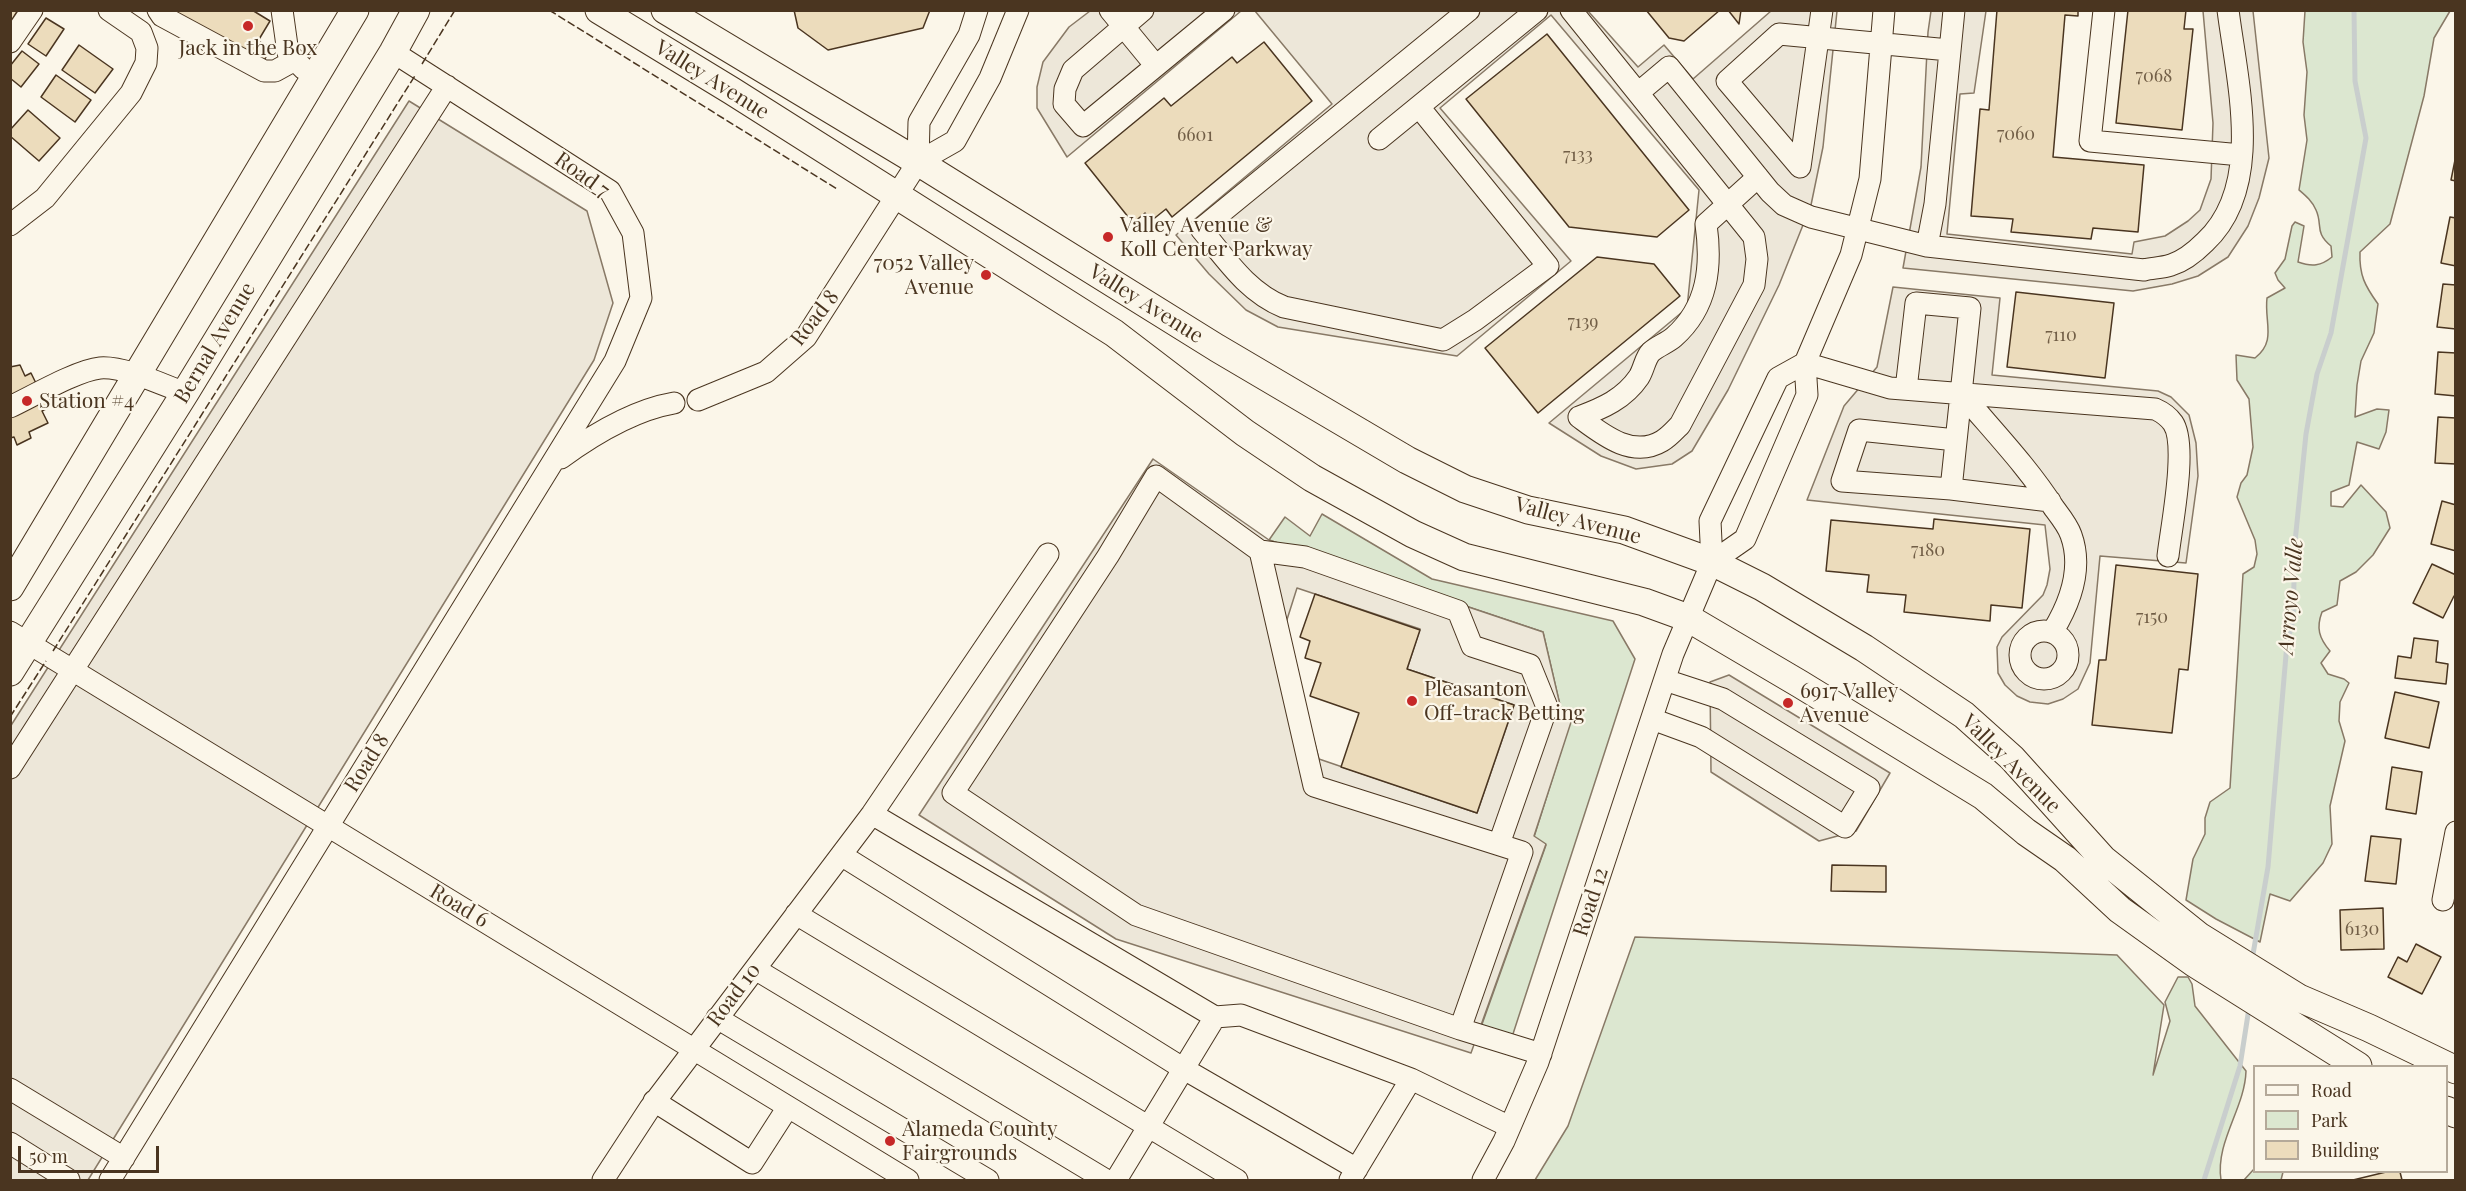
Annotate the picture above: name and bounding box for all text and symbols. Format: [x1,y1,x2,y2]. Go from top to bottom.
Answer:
marker: Jack in the Box [241,19,255,33]
place label: Jack in the Box [179,35,317,61]
street label: Valley Avenue [650,35,774,125]
house number: 7068 [2136,65,2172,87]
house number: 7060 [1997,123,2035,145]
house number: 6601 [1177,124,1213,146]
house number: 7133 [1563,144,1593,166]
street label: Road 7 [550,147,614,203]
place label: Valley Avenue & Koll Center Parkway [1120,212,1313,262]
marker: Valley Avenue & Koll Center Parkway [1101,230,1115,244]
place label: 7052 Valley Avenue [874,250,974,300]
street label: Valley Avenue [1084,259,1208,349]
marker: 7052 Valley Avenue [979,268,993,282]
street label: Bernal Avenue [169,278,261,408]
street label: Road 8 [785,285,845,351]
house number: 7139 [1568,311,1598,333]
house number: 7110 [2045,324,2077,346]
place label: Station #4 [39,388,134,414]
marker: Station #4 [20,394,34,408]
street label: Valley Avenue [1512,492,1644,550]
water label: Arroyo Valle [2273,537,2309,655]
house number: 7180 [1911,539,1945,561]
house number: 7150 [2136,606,2168,628]
place label: Pleasanton Off-track Betting [1424,676,1585,726]
place label: 6917 Valley Avenue [1800,678,1898,728]
marker: Pleasanton Off-track Betting [1405,694,1419,708]
marker: 6917 Valley Avenue [1781,696,1795,710]
street label: Valley Avenue [1956,709,2066,819]
street label: Road 8 [339,729,395,797]
street label: Road 12 [1568,864,1614,940]
street label: Road 6 [425,879,493,933]
house number: 6130 [2345,918,2379,940]
street label: Road 10 [702,958,766,1032]
legend [2253,1065,2448,1173]
text: Road [2311,1078,2352,1102]
text: Park [2311,1108,2348,1132]
place label: Alameda County Fairgrounds [902,1116,1058,1166]
scale bar [21,1134,162,1172]
marker: Alameda County Fairgrounds [883,1134,897,1148]
text: Building [2311,1138,2379,1162]
text: 50 m [29,1144,68,1168]

